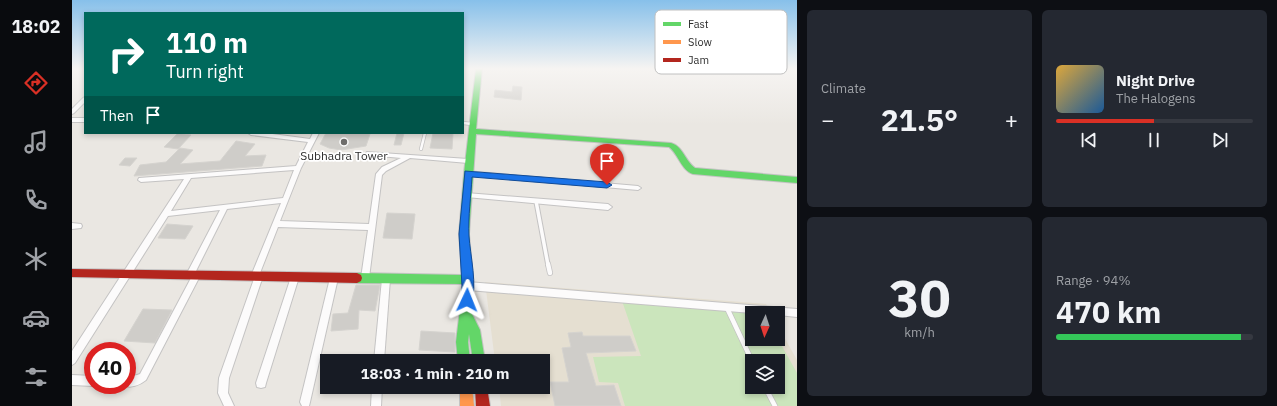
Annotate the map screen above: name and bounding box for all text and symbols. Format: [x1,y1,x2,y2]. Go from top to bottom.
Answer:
legend [655,10,787,74]
text: 18:02 [11,15,61,38]
text: Fast [688,17,709,31]
text: 110 m [166,24,248,61]
icon: right [100,28,152,80]
text: Slow [688,35,712,49]
text: Jam [688,53,709,67]
text: Turn right [166,60,244,83]
icon: directions [22,69,50,97]
text: Night Drive [1116,71,1195,90]
text: Climate [821,80,866,97]
text: The Halogens [1116,90,1196,107]
text: 21.5° [881,100,958,139]
icon: arrive [142,104,164,126]
text: − [821,105,834,134]
text: + [1005,105,1018,134]
text: Then [100,106,134,125]
icon: music [22,128,50,156]
icon: previous [1078,129,1100,151]
icon: pause [1143,129,1165,151]
icon: next [1209,129,1231,151]
marker: Subhadra Tower [339,137,349,147]
pin [590,144,624,185]
place label: Subhadra Tower [300,148,388,163]
icon: arrive [596,150,618,172]
icon: phone [22,186,50,214]
icon: climate [22,245,50,273]
text: 30 [888,264,951,331]
text: Range · 94% [1056,272,1130,289]
position arrow [446,279,488,321]
text: 470 km [1056,292,1161,331]
icon: car [22,304,50,332]
north arrow [745,306,785,346]
map controls [745,306,785,394]
text: km/h [904,324,935,341]
speed limit sign: 40 [84,342,136,394]
button: layers [745,354,785,394]
icon: filters [22,363,50,391]
text: 18:03 · 1 min · 210 m [361,364,509,383]

